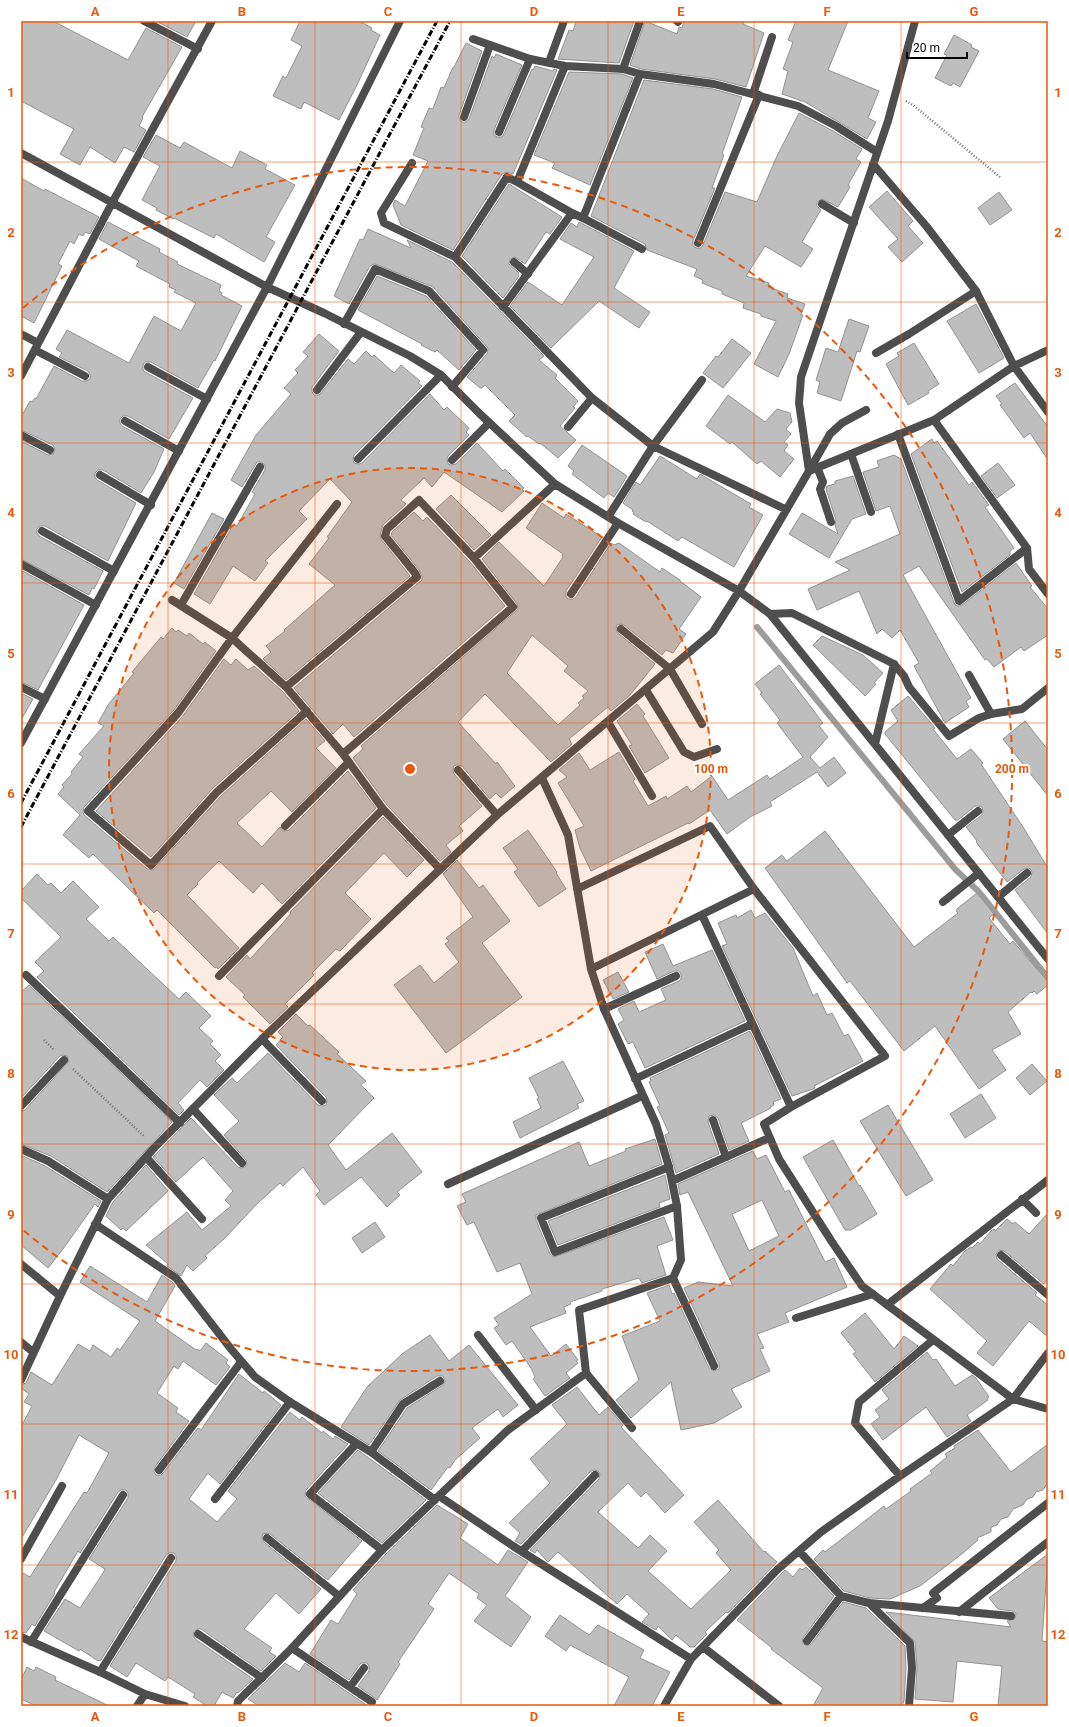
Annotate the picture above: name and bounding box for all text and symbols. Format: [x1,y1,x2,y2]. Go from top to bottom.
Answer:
text: A [91,4,100,19]
text: B [238,4,246,19]
text: C [384,4,393,19]
text: D [530,4,538,19]
text: E [677,4,685,19]
text: F [823,4,831,19]
text: G [970,4,979,19]
scale bar [907,34,967,60]
text: 20 m [913,41,940,55]
text: 1 [7,85,15,100]
text: 1 [1054,85,1062,100]
text: 2 [7,225,15,240]
text: 2 [1054,225,1062,240]
text: 3 [7,365,15,380]
text: 3 [1054,365,1062,380]
text: 4 [7,505,15,520]
text: 4 [1054,505,1062,520]
text: 5 [7,646,15,661]
text: 5 [1054,646,1062,661]
centre of rings [403,762,417,776]
text: 100 m [694,762,728,776]
text: 200 m [995,762,1029,776]
text: 6 [7,786,15,801]
text: 6 [1054,786,1062,801]
text: 7 [7,926,15,941]
text: 7 [1054,926,1062,941]
text: 8 [7,1066,15,1081]
text: 8 [1054,1066,1062,1081]
text: 9 [7,1207,15,1222]
text: 9 [1054,1207,1062,1222]
text: 10 [4,1347,18,1362]
text: 10 [1051,1347,1065,1362]
text: 11 [4,1487,18,1502]
text: 11 [1051,1487,1065,1502]
text: 12 [4,1627,18,1642]
text: 12 [1051,1627,1065,1642]
text: A [91,1709,100,1724]
text: B [238,1709,246,1724]
text: C [384,1709,393,1724]
text: D [530,1709,538,1724]
text: E [677,1709,685,1724]
text: F [823,1709,831,1724]
text: G [970,1709,979,1724]

